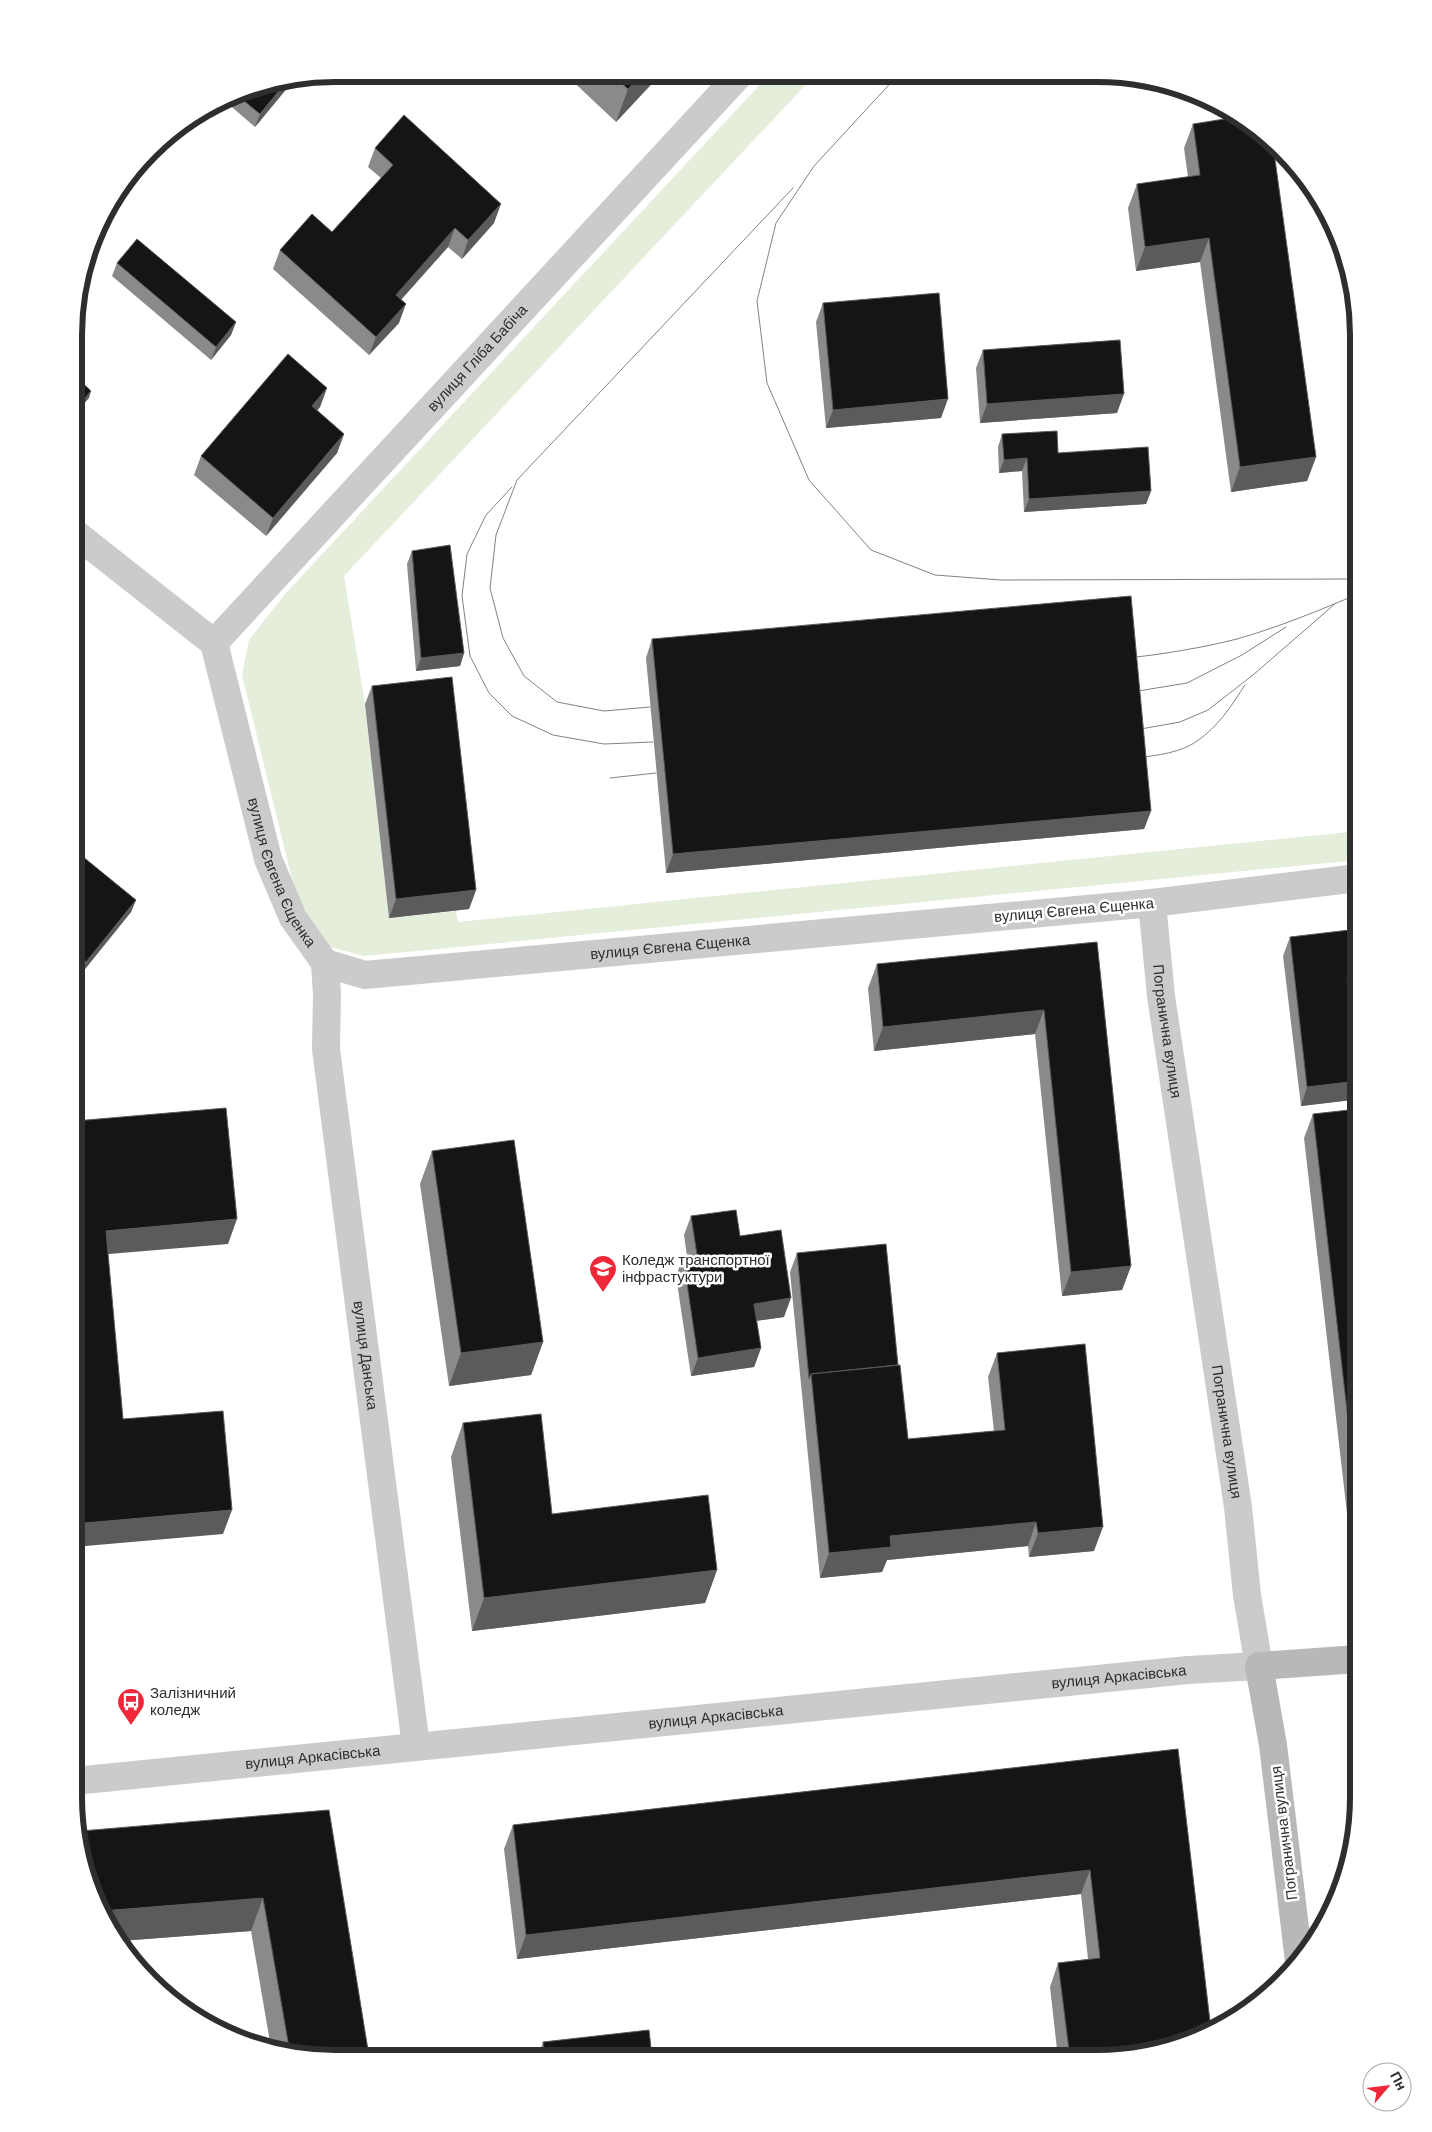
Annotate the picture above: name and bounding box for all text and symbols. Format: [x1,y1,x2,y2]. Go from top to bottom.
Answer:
street label: вулиця Гліба Бабіча [423,300,532,416]
street label: вулиця Євгена Єщенка [243,796,321,952]
street label: вулиця Євгена Єщенка [993,893,1155,927]
street label: вулиця Євгена Єщенка [589,930,752,964]
street label: Погранична вулиця [1148,963,1186,1100]
place label: Коледж транспортної інфрастуктури [622,1250,771,1287]
school or university icon: Коледж транспортної інфрастуктури [588,1254,618,1293]
street label: вулиця Данська [349,1300,383,1412]
street label: Погранична вулиця [1207,1363,1247,1500]
street label: вулиця Аркасівська [1050,1660,1188,1694]
place label: Залізничний коледж [150,1683,236,1720]
bus stop icon: Залізничний коледж [116,1687,146,1726]
street label: вулиця Аркасівська [647,1700,785,1734]
street label: вулиця Аркасівська [244,1740,382,1774]
street label: Погранична вулиця [1266,1765,1302,1901]
north arrow [1362,2062,1412,2112]
text: Пн [1386,2068,1411,2093]

